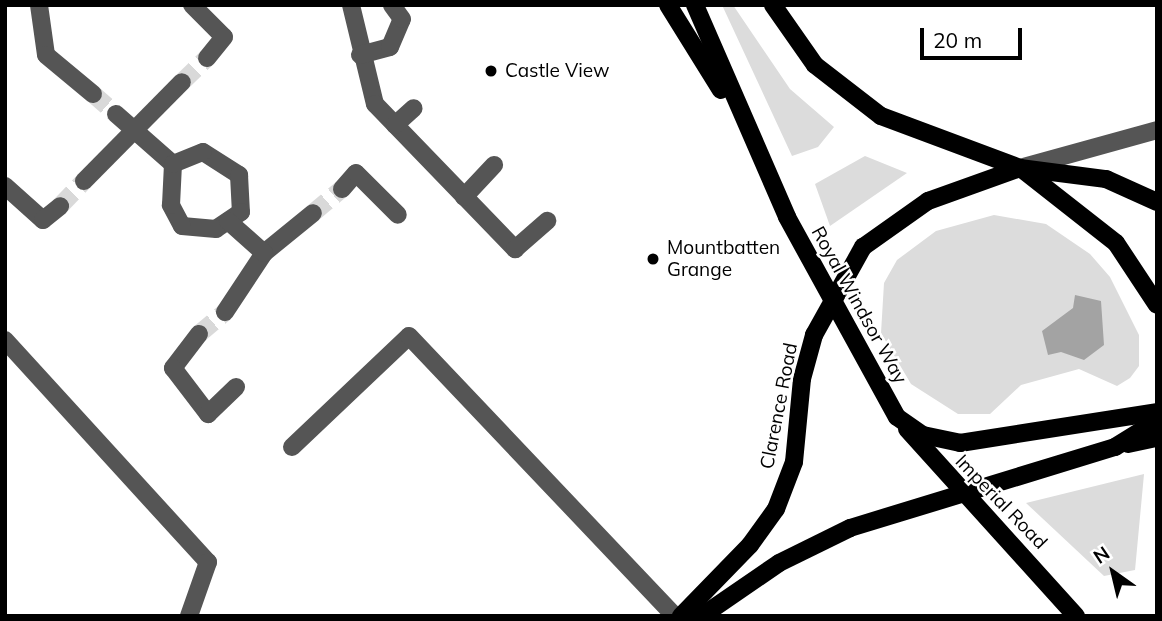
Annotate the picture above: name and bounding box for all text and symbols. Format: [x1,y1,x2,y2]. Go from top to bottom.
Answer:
scale bar [924,14,1026,58]
text: 20 m [933,27,982,53]
place label: Castle View [505,60,609,82]
marker: Castle View [483,63,499,79]
street label: Royal Windsor Way [806,222,912,388]
place label: Mountbatten Grange [667,237,780,281]
marker: Mountbatten Grange [645,251,661,267]
street label: Clarence Road [756,341,802,471]
street label: Imperial Road [950,450,1052,554]
north arrow [1078,537,1148,607]
text: N [1089,541,1114,569]

